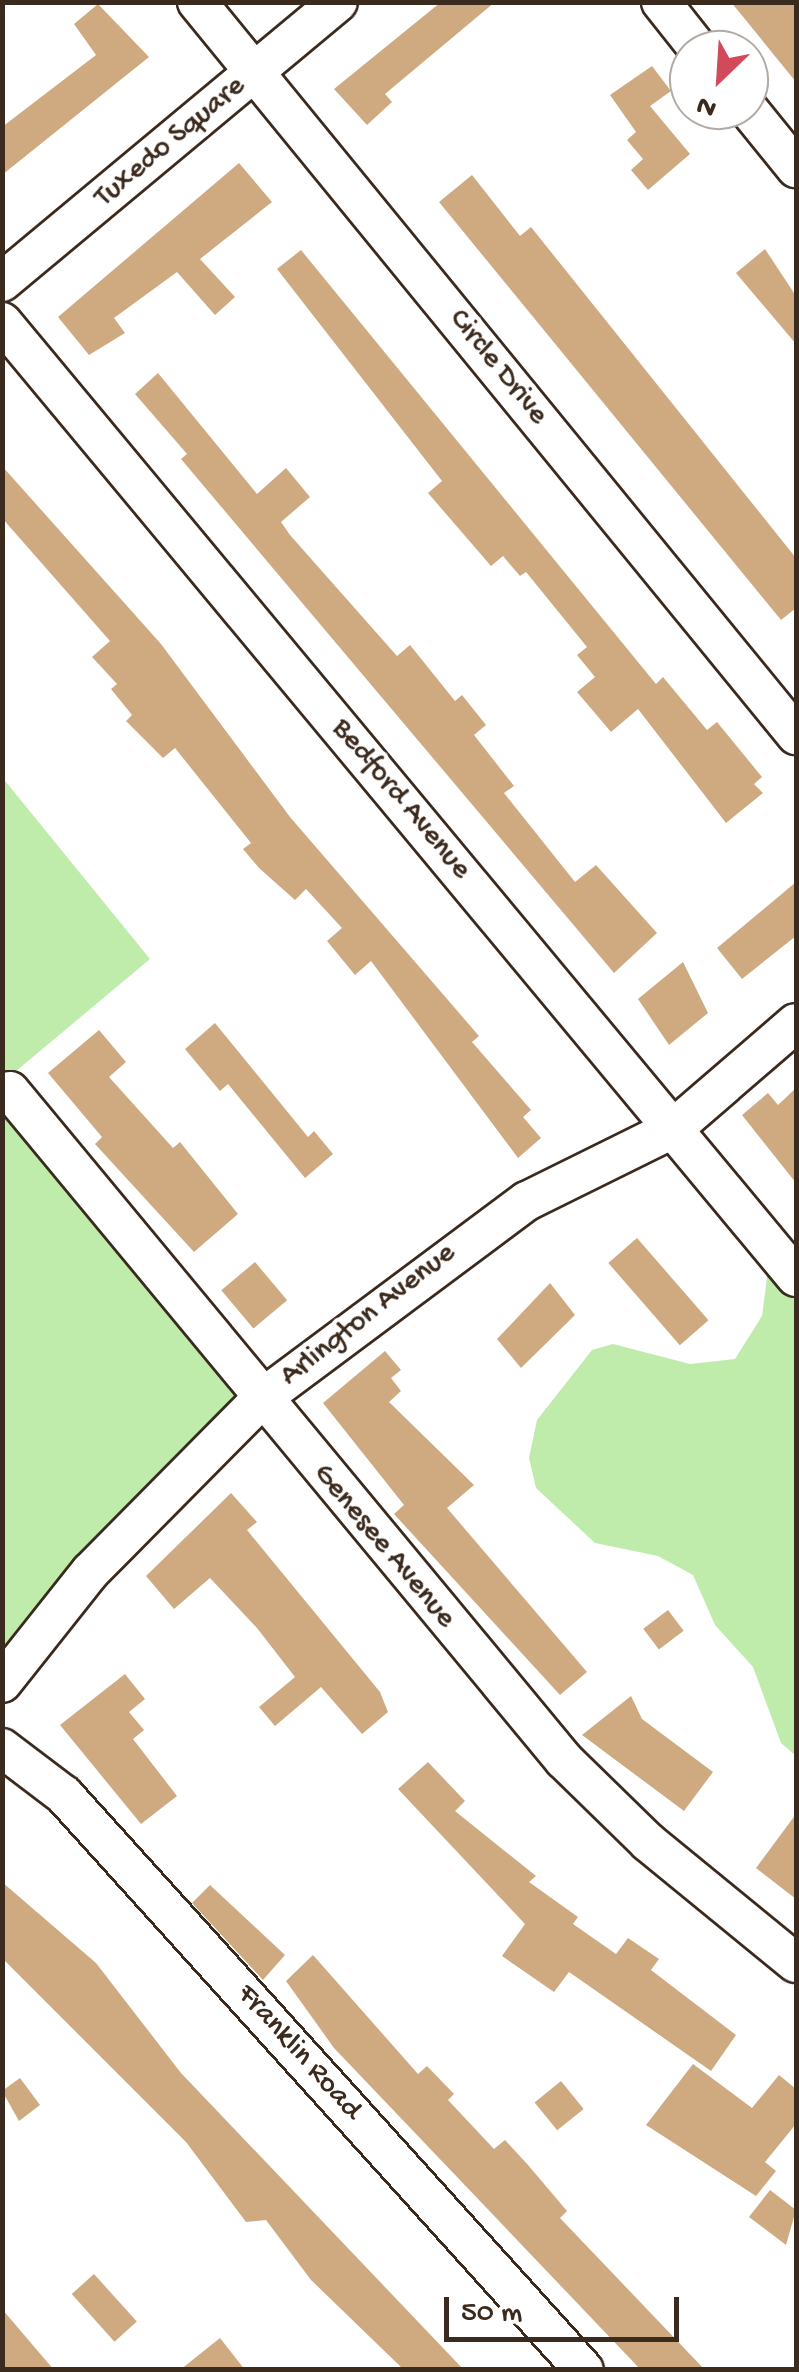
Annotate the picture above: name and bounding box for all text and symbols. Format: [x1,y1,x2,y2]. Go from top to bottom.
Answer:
north arrow [669,30,769,130]
street label: Tuxedo Square [88,69,254,217]
text: N [692,87,722,125]
street label: Circle Drive [440,303,554,433]
street label: Bedford Avenue [322,712,478,888]
street label: Arlington Avenue [274,1237,464,1395]
street label: Genesee Avenue [304,1457,462,1637]
street label: Franklin Road [228,1978,368,2128]
scale bar [449,2277,684,2339]
text: 50 m [461,2297,522,2332]

